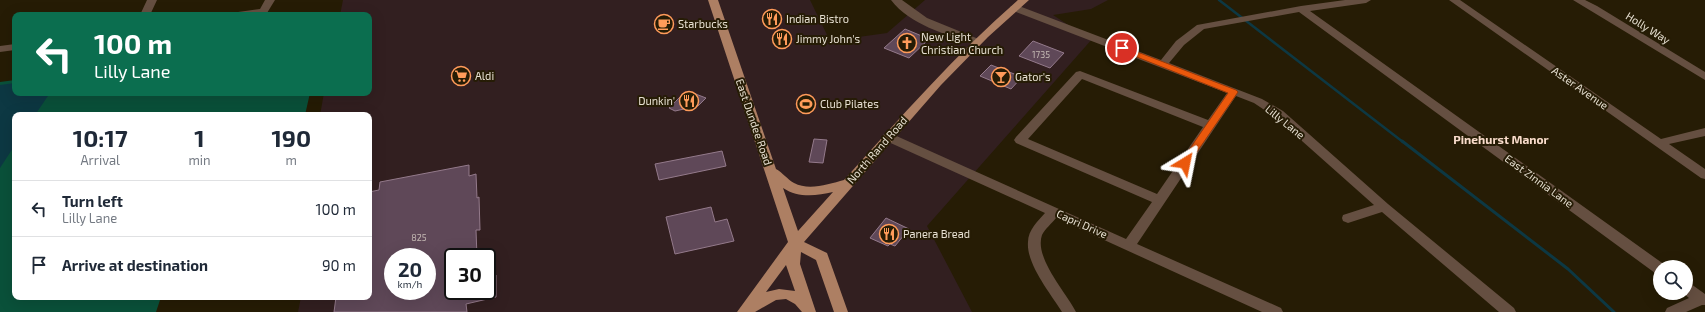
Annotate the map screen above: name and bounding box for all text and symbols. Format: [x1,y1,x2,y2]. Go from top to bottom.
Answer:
restaurant icon: Indian Bistro [761,8,783,30]
street label: Holly Way [1624,9,1673,46]
place label: Indian Bistro [786,12,849,25]
cafe icon: Starbucks [653,13,675,35]
place label: Starbucks [678,17,728,30]
text: 100 m [94,26,172,60]
icon: left [28,28,80,80]
restaurant icon: Jimmy John's [771,28,793,50]
place label: New Light Christian Church [921,30,1003,56]
pin [1105,31,1139,65]
place label: Jimmy John's [796,32,861,45]
church icon: New Light Christian Church [896,32,918,54]
icon: arrive [1111,37,1133,59]
house number: 1735 [1032,49,1050,60]
text: Lilly Lane [94,60,170,82]
street label: Aster Avenue [1550,63,1611,112]
supermarket icon: Aldi [450,65,472,87]
bar icon: Gator's [990,66,1012,88]
place label: Aldi [475,69,494,82]
place label: Gator's [1015,70,1051,83]
street label: East Dundee Road [734,77,775,167]
restaurant icon: Dunkin' [678,90,700,112]
sports icon: Club Pilates [795,93,817,115]
place label: Dunkin' [638,94,675,107]
place label: Club Pilates [820,97,879,110]
street label: Lilly Lane [1263,102,1308,141]
street label: North Rand Road [844,113,909,186]
text: 10:17 [73,123,128,152]
text: 1 [194,123,205,152]
text: 190 [271,123,311,152]
district label: Pinehurst Manor [1453,132,1549,146]
position arrow [1164,142,1206,184]
street label: East Zinnia Lane [1503,151,1576,210]
text: Arrival [80,152,120,168]
text: min [188,152,211,168]
text: m [286,152,297,168]
text: Turn left [62,192,123,210]
icon: left [28,198,50,220]
text: 100 m [315,200,356,218]
street label: Capri Drive [1055,207,1110,241]
text: Lilly Lane [62,210,117,226]
restaurant icon: Panera Bread [878,223,900,245]
place label: Panera Bread [903,227,970,240]
house number: 825 [411,232,427,243]
speed limit sign: 30 [444,248,496,300]
icon: arrive [28,254,50,276]
text: Arrive at destination [62,256,208,274]
text: 90 m [322,256,356,274]
text: 20 [398,257,422,281]
map controls [1653,260,1693,300]
button: search [1653,260,1693,300]
text: km/h [398,278,422,290]

